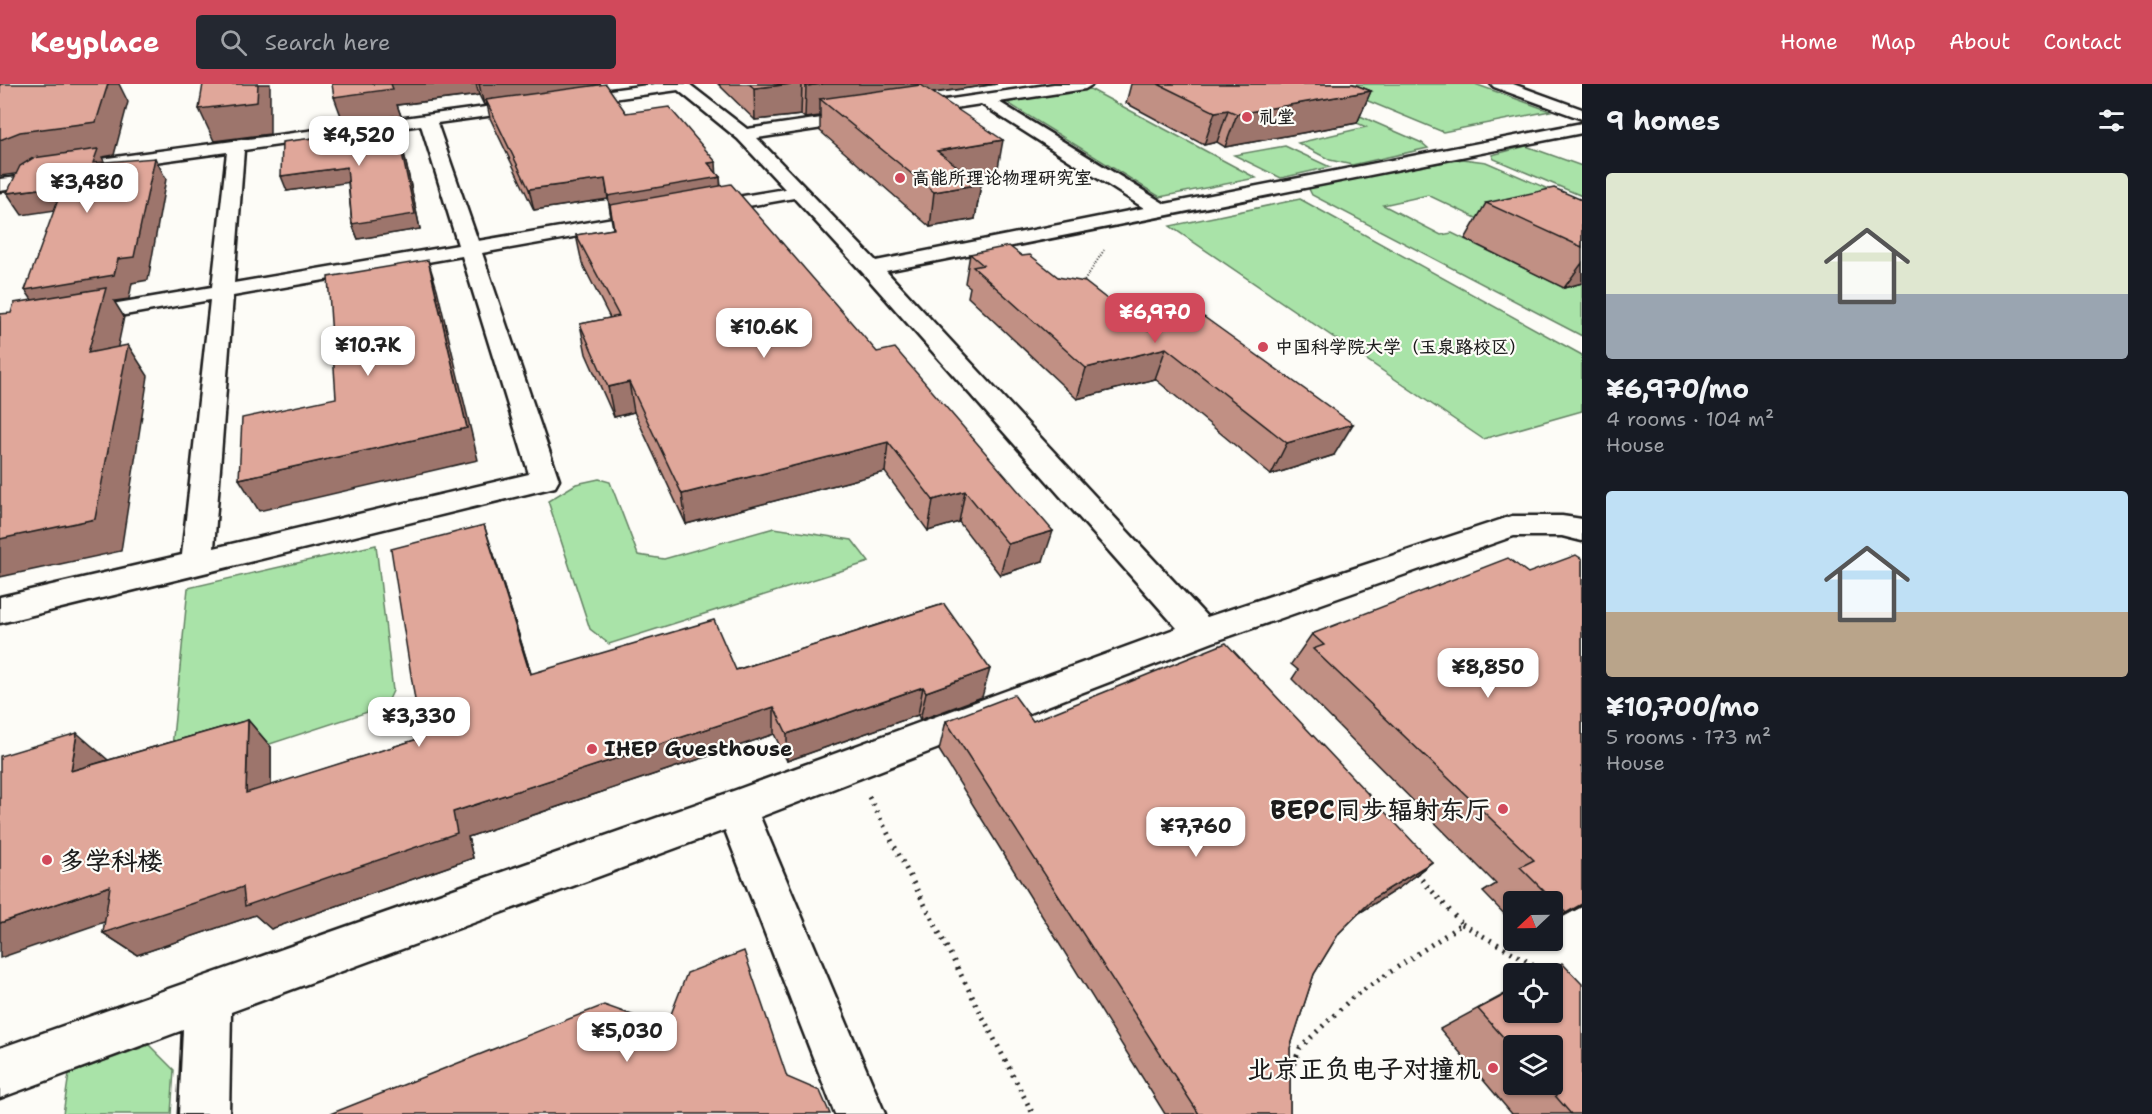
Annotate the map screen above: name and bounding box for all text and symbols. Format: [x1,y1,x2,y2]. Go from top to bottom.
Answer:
search box [196,15,616,69]
text: Keyplace [30,23,160,61]
icon: search [217,26,250,59]
text: Search here [265,28,390,57]
text: Home [1780,28,1838,56]
text: Map [1871,28,1916,56]
text: About [1949,28,2010,56]
text: Contact [2043,28,2122,56]
text: 9 homes [1606,103,1720,138]
icon: filters [2095,104,2128,137]
place label: 礼堂 [1259,105,1295,129]
marker: 礼堂 [1240,110,1254,124]
pin: ¥4,520 [310,116,408,167]
text: ¥4,520 [323,122,395,148]
pin: ¥3,480 [38,163,136,214]
place label: 高能所理论物理研究室 [912,166,1092,190]
text: ¥3,480 [50,169,124,195]
marker: 高能所理论物理研究室 [893,171,907,185]
icon: home [1813,212,1921,320]
pin: ¥6,970 [1106,293,1204,344]
text: ¥6,970 [1119,299,1191,325]
pin: ¥10.6K [715,308,813,359]
text: ¥10.6K [730,314,798,340]
pin: ¥10.7K [319,326,417,377]
text: ¥10.7K [335,332,401,358]
place label: 中国科学院大学（玉泉路校区） [1275,335,1527,359]
marker: 中国科学院大学（玉泉路校区） [1256,340,1270,354]
text: ¥6,970/mo [1606,371,1749,406]
text: 4 rooms · 104 m² [1606,406,1774,432]
text: House [1606,432,1665,458]
icon: home [1813,530,1921,638]
pin: ¥8,850 [1439,648,1537,699]
text: ¥8,850 [1452,654,1524,680]
text: ¥10,700/mo [1606,689,1760,724]
pin: ¥3,330 [370,697,468,748]
text: ¥3,330 [382,703,456,729]
text: 5 rooms · 173 m² [1606,724,1771,750]
place label: IHEP Guesthouse [604,735,793,763]
marker: IHEP Guesthouse [585,742,599,756]
text: House [1606,750,1665,776]
place label: BEPC同步辐射东厅 [1270,792,1491,827]
marker: BEPC同步辐射东厅 [1496,802,1510,816]
pin: ¥7,760 [1147,807,1245,858]
text: ¥7,760 [1160,813,1232,839]
place label: 多学科楼 [59,843,163,878]
marker: 多学科楼 [40,853,54,867]
north arrow [1503,891,1563,951]
map controls [1503,891,1563,1095]
button: locate [1503,963,1563,1023]
pin: ¥5,030 [578,1012,676,1063]
text: ¥5,030 [591,1018,663,1044]
button: layers [1503,1035,1563,1095]
place label: 北京正负电子对撞机 [1247,1051,1481,1086]
marker: 北京正负电子对撞机 [1486,1061,1500,1075]

